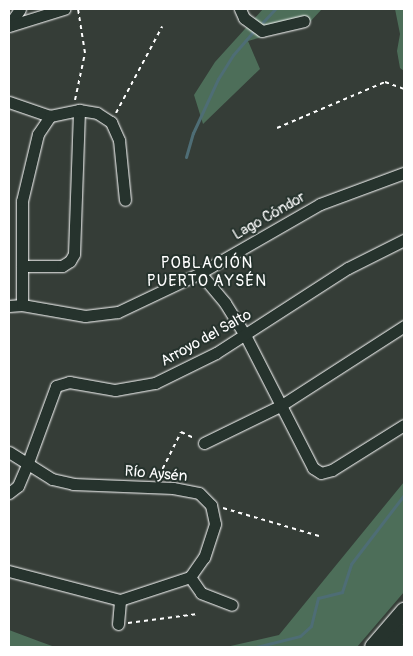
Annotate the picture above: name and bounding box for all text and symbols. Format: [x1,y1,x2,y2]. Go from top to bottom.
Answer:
street label: Lago Cóndor [230,188,308,244]
district label: POBLACIÓN PUERTO AYSÉN [145,253,269,291]
street label: Arroyo del Salto [157,306,255,370]
street label: Río Aysén [124,462,188,486]

